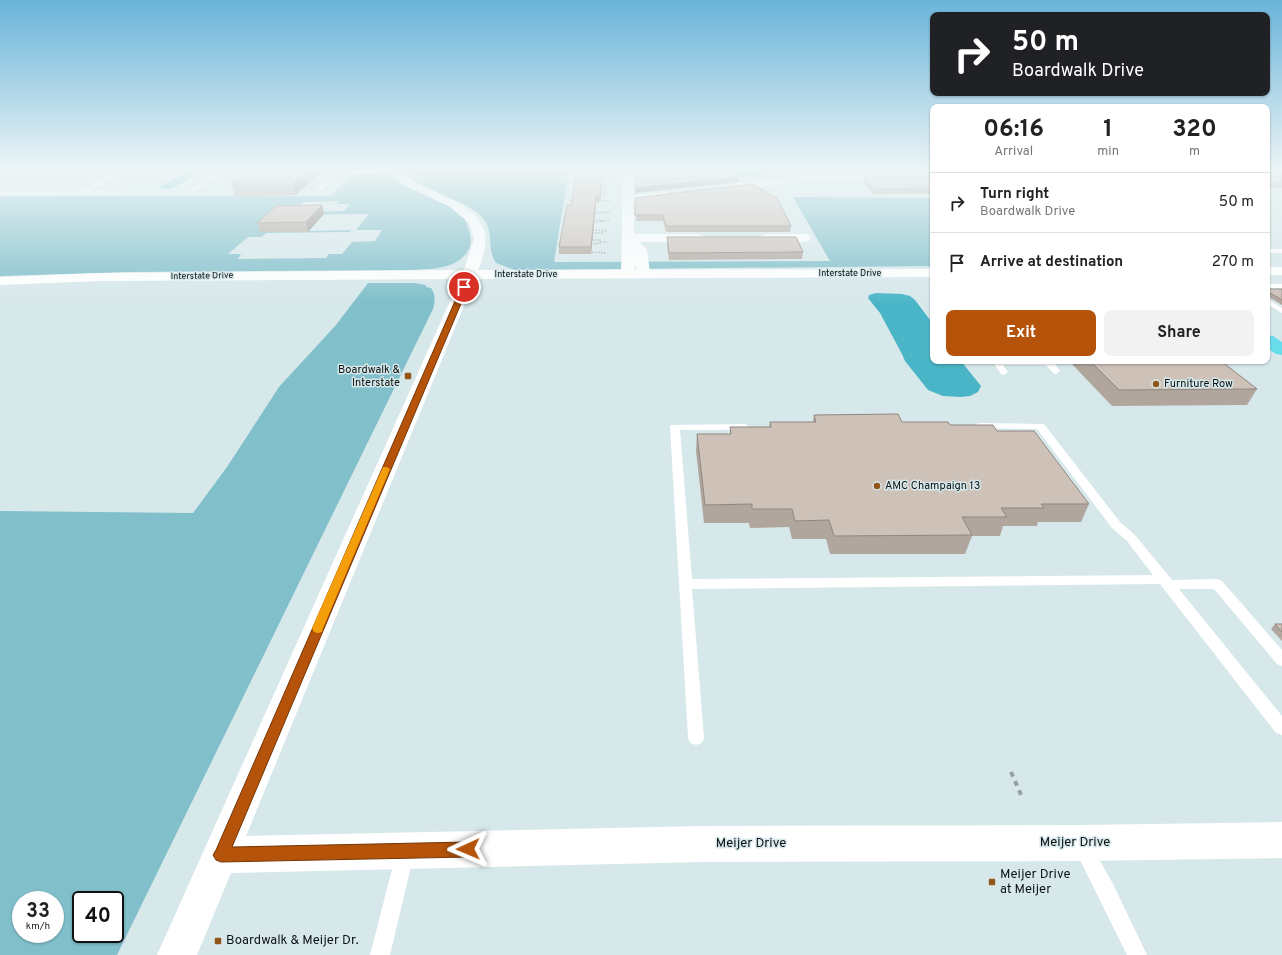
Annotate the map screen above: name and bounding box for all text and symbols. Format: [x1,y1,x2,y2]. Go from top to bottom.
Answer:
text: 50 m [1012,25,1079,61]
icon: right [946,28,998,80]
text: Boardwalk Drive [1012,60,1144,83]
text: 06:16 [983,115,1044,145]
text: 1 [1103,115,1113,145]
text: 320 [1172,115,1217,145]
text: Arrival [994,144,1033,160]
text: min [1097,144,1119,160]
text: m [1189,144,1200,160]
text: Turn right [980,185,1049,204]
icon: right [946,192,968,214]
text: 50 m [1219,193,1254,212]
text: Boardwalk Drive [980,204,1075,220]
icon: arrive [946,252,968,274]
text: Arrive at destination [980,253,1123,272]
text: 270 m [1212,253,1254,272]
street label: Interstate Drive [819,268,882,279]
street label: Interstate Drive [495,269,558,280]
street label: Interstate Drive [171,270,234,282]
pin [447,270,481,304]
icon: arrive [453,276,475,298]
button: Exit [946,310,1096,356]
button: Share [1104,310,1254,356]
place label: Boardwalk & Interstate [338,363,401,390]
marker: Boardwalk & Interstate [403,371,413,381]
place label: Furniture Row [1164,377,1233,391]
marker: Furniture Row [1151,379,1161,389]
place label: AMC Champaign 13 [885,479,980,493]
marker: AMC Champaign 13 [872,481,882,491]
position arrow [447,828,489,870]
street label: Meijer Drive [1040,835,1110,851]
street label: Meijer Drive [716,836,786,852]
place label: Meijer Drive at Meijer [1000,867,1071,898]
marker: Meijer Drive at Meijer [987,877,997,887]
speed limit sign: 40 [72,891,124,943]
text: 33 [26,899,50,925]
text: km/h [26,920,50,933]
place label: Boardwalk & Meijer Dr. [226,933,359,949]
marker: Boardwalk & Meijer Dr. [213,936,223,946]

